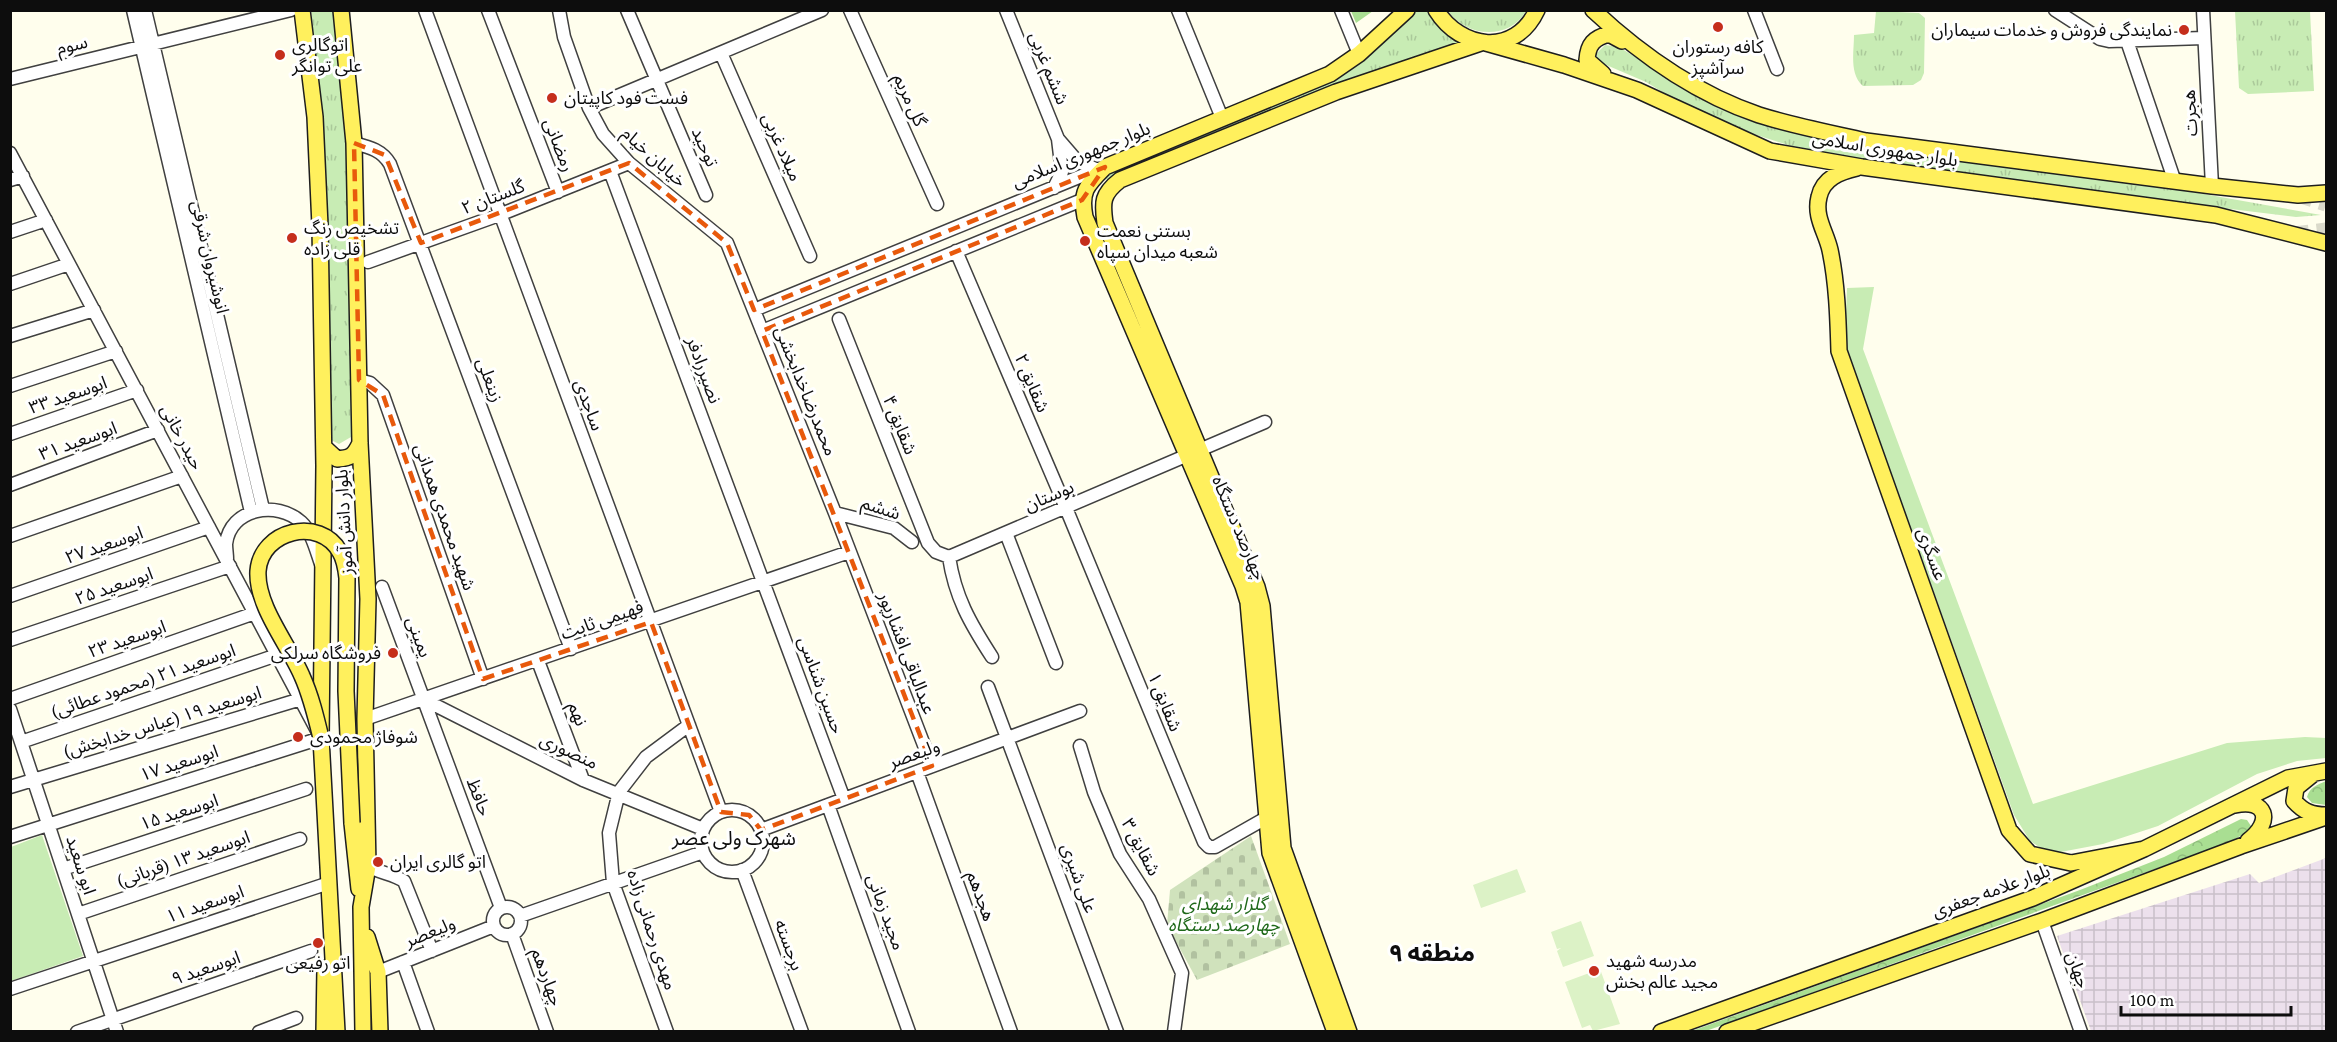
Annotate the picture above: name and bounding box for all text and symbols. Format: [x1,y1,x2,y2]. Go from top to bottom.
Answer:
marker: کافه رستوران سرآشپز [1711,20,1725,34]
place label: نمایندگی فروش و خدمات سیماران [1931,20,2172,41]
marker: نمایندگی فروش و خدمات سیماران [2177,23,2191,37]
street label: ششم غربی [1023,29,1073,108]
street label: سوم [54,32,91,62]
place label: اتوگالری علی توانگر [291,35,362,77]
place label: کافه رستوران سرآشپز [1673,37,1764,79]
marker: اتوگالری علی توانگر [273,48,287,62]
street label: گل مریم [887,71,931,131]
place label: فست فود کاپیتان [564,88,688,109]
street label: هجرت [2179,89,2202,137]
marker: فست فود کاپیتان [545,91,559,105]
street label: میلاد غربی [757,110,806,185]
street label: رمضانی [539,115,578,175]
street label: بلوار جمهوری اسلامی [1009,118,1153,193]
street label: خیابان خیام [615,123,690,194]
street label: توحید [687,124,722,170]
street label: بلوار جمهوری اسلامی [1811,128,1959,171]
street label: گلستان ۲ [459,176,528,219]
street label: انوشیروان شرقی [186,198,233,316]
place label: تشخیص رنگ قلی زاده [304,218,399,260]
place label: بستنی نعمت شعبه میدان سپاه [1097,221,1218,263]
marker: تشخیص رنگ قلی زاده [285,231,299,245]
marker: بستنی نعمت شعبه میدان سپاه [1078,234,1092,248]
street label: محمدرضاخدابخشی [770,323,841,459]
street label: نصیررادفر [681,333,725,407]
street label: شقایق ۲ [1010,351,1053,416]
street label: زینعلی [472,355,507,405]
street label: ابوسعید ۳۳ [26,372,110,419]
street label: ساجدی [570,377,607,434]
street label: شقایق ۴ [878,393,921,458]
street label: حیدر خانی [156,401,207,473]
street label: ابوسعید ۳۱ [36,418,120,465]
street label: شهید محمدی همدانی [410,441,479,593]
street label: بلوار دانش آموز [331,469,358,576]
street label: چهارصد دستگاه [1207,473,1270,584]
street label: بوستان [1021,477,1077,516]
street label: ششم [858,492,903,526]
street label: ابوسعید ۲۷ [62,522,146,569]
street label: عسگری [1912,525,1951,583]
street label: ابوسعید ۲۵ [72,563,156,610]
street label: عبدالباقی افشارپور [873,588,940,717]
street label: فهیمی ثابت [558,597,646,644]
street label: یمینی [401,614,436,660]
street label: ابوسعید ۲۳ [85,616,169,663]
street label: حسین شناسی [793,634,848,737]
street label: ابوسعید ۲۱ (محمود عطائی) [48,640,238,723]
place label: فروشگاه سرلکی [271,643,381,664]
marker: فروشگاه سرلکی [386,646,400,660]
street label: شقایق ۱ [1143,670,1186,735]
street label: ابوسعید ۱۹ (عباس خدابخش) [60,682,264,763]
street label: نهم [562,699,592,730]
place label: شوفاژ محمودی [310,727,418,748]
street label: منصوری [536,729,601,774]
marker: شوفاژ محمودی [291,730,305,744]
street label: ولیعصر [885,736,943,774]
street label: ابوسعید ۱۷ [137,741,221,786]
street label: حافظ [463,775,495,819]
street label: ابوسعید ۱۵ [137,790,221,835]
street label: شقایق ۳ [1117,815,1164,879]
street label: ابوسعید ۱۳ (قربانی) [113,827,253,892]
district label: شهرک ولی عصر [671,827,796,850]
street label: ابو سعید [61,833,100,897]
street label: علی شیری [1056,840,1101,916]
place label: اتو گالری ایران [390,852,486,873]
marker: اتو گالری ایران [371,855,385,869]
street label: بلوار علامه جعفری [1929,860,2053,923]
street label: مهدی رحمانی زاده [622,867,681,993]
street label: هجدهم [960,868,999,925]
street label: مجید زمانی [862,871,909,953]
street label: ابوسعید ۱۱ [163,881,247,928]
park label: گلزار شهدای چهارصد دستگاه [1168,894,1280,937]
street label: ولیعصر [401,913,459,953]
street label: برجسته [770,917,807,973]
marker: اتو رفیعی [311,936,325,950]
district label: منطقه ۹ [1389,939,1475,966]
street label: چهاردهم [525,945,567,1010]
street label: ابوسعید ۹ [169,947,243,990]
street label: جهان [2061,949,2094,991]
place label: مدرسه شهید مجید عالم بخش [1606,951,1718,995]
place label: اتو رفیعی [286,953,351,974]
marker: مدرسه شهید مجید عالم بخش [1587,964,1601,978]
scale bar [2121,979,2290,1017]
text: 100 m [2130,990,2175,1010]

